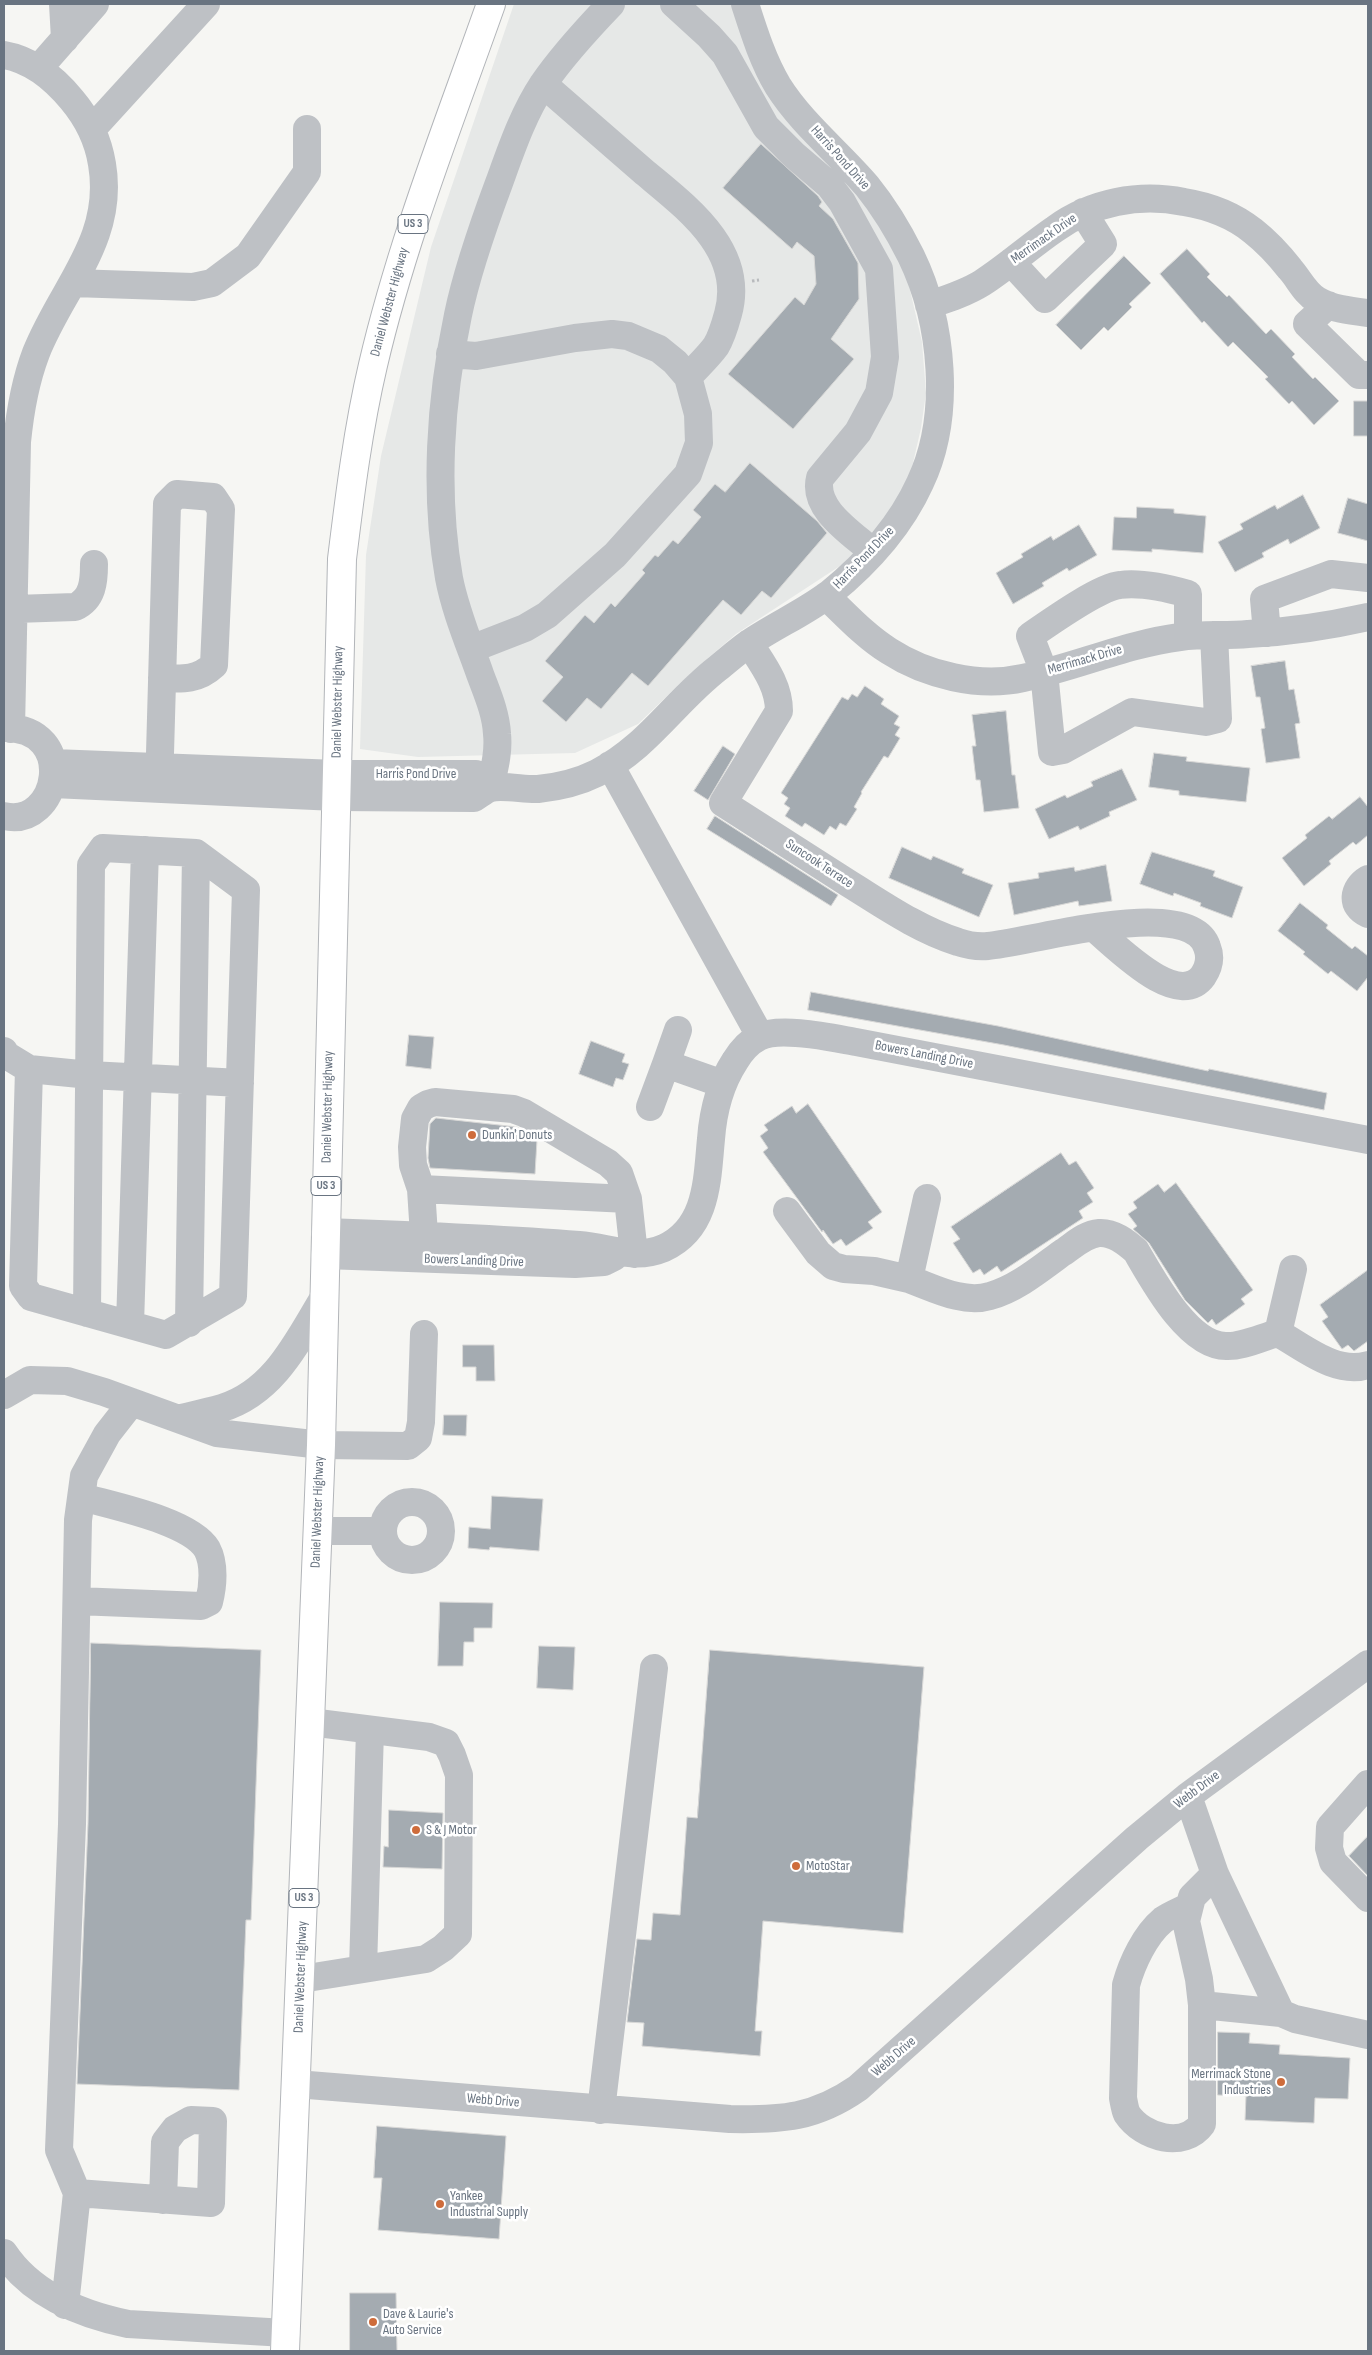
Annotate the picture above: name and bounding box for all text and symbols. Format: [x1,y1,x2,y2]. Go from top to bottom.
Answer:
street label: Harris Pond Drive [807,122,873,194]
street label: Merrimack Drive [1008,210,1080,268]
road number: US 3 [398,214,428,233]
street label: Daniel Webster Highway [367,246,413,358]
street label: Harris Pond Drive [830,523,898,593]
street label: Merrimack Drive [1046,641,1124,679]
street label: Daniel Webster Highway [329,646,347,758]
street label: Harris Pond Drive [376,766,456,782]
street label: Suncook Terrace [782,836,856,892]
street label: Bowers Landing Drive [873,1037,975,1073]
street label: Daniel Webster Highway [319,1051,337,1163]
place label: Dunkin' Donuts [482,1127,552,1143]
marker: Dunkin' Donuts [466,1129,478,1141]
road number: US 3 [311,1176,341,1196]
street label: Bowers Landing Drive [424,1251,524,1271]
street label: Daniel Webster Highway [308,1456,328,1568]
street label: Webb Drive [1171,1767,1223,1813]
place label: S & J Motor [426,1822,477,1838]
marker: S & J Motor [410,1824,422,1836]
place label: MotoStar [806,1858,850,1874]
marker: MotoStar [790,1860,802,1872]
road number: US 3 [289,1889,319,1908]
street label: Daniel Webster Highway [291,1921,311,2033]
street label: Webb Drive [869,2033,919,2081]
place label: Merrimack Stone Industries [1191,2066,1271,2098]
marker: Merrimack Stone Industries [1275,2076,1287,2088]
street label: Webb Drive [466,2090,520,2112]
place label: Yankee Industrial Supply [450,2188,528,2220]
marker: Yankee Industrial Supply [434,2198,446,2210]
place label: Dave & Laurie's Auto Service [383,2306,453,2338]
marker: Dave & Laurie's Auto Service [367,2316,379,2328]

